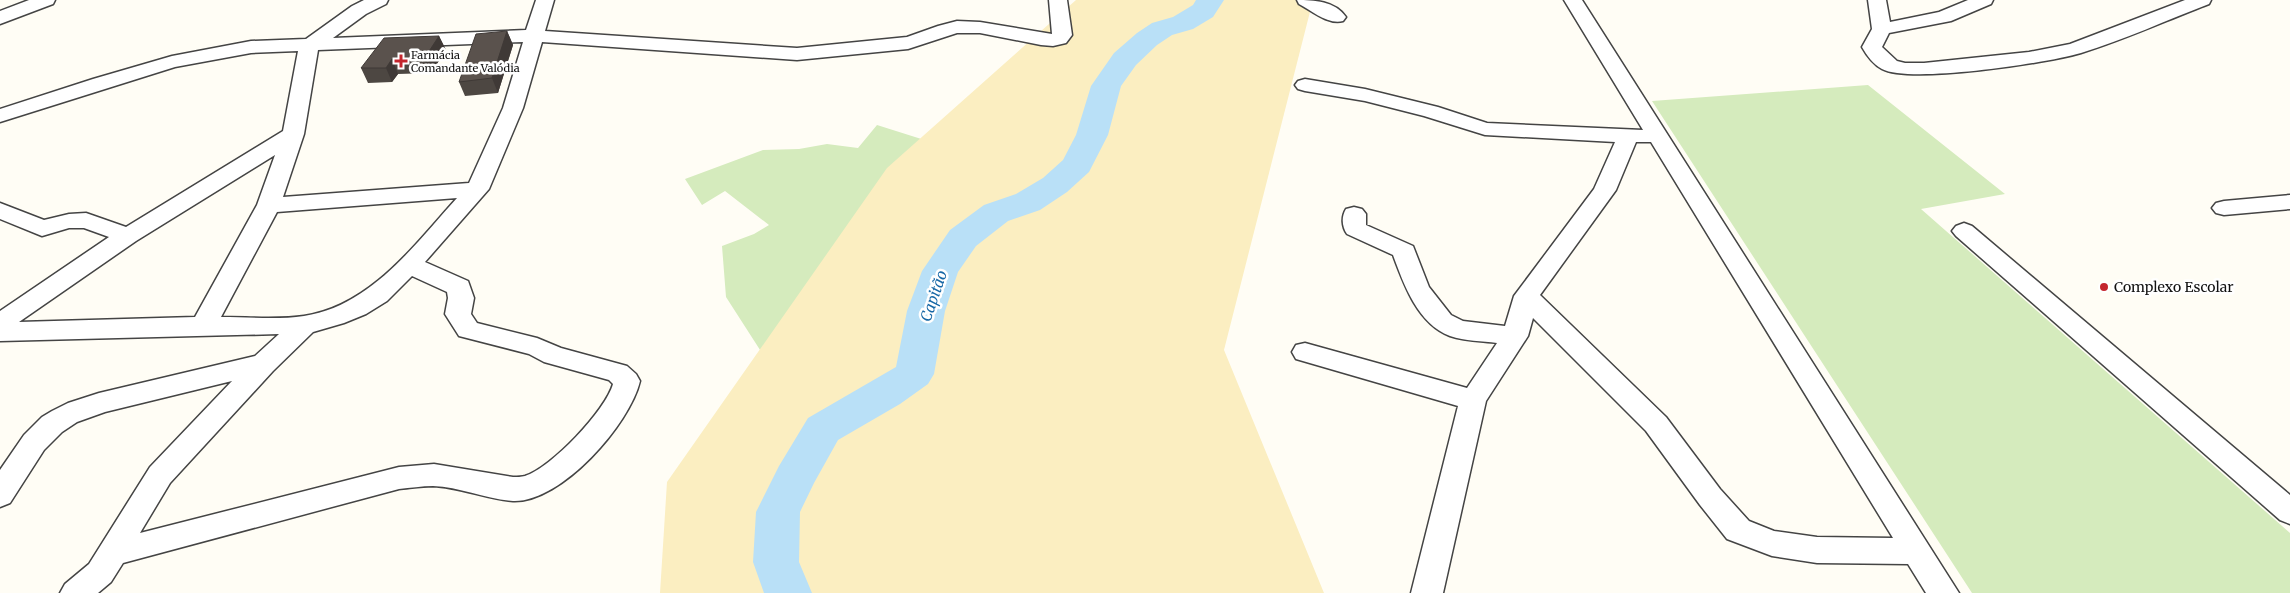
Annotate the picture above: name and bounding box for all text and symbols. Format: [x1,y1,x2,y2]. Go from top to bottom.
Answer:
place label: Farmácia Comandante Valódia [411,48,520,75]
marker: Farmácia Comandante Valódia [395,55,407,67]
water label: Capitão [916,268,951,324]
place label: Complexo Escolar [2114,278,2234,296]
marker: Complexo Escolar [2098,281,2110,293]

